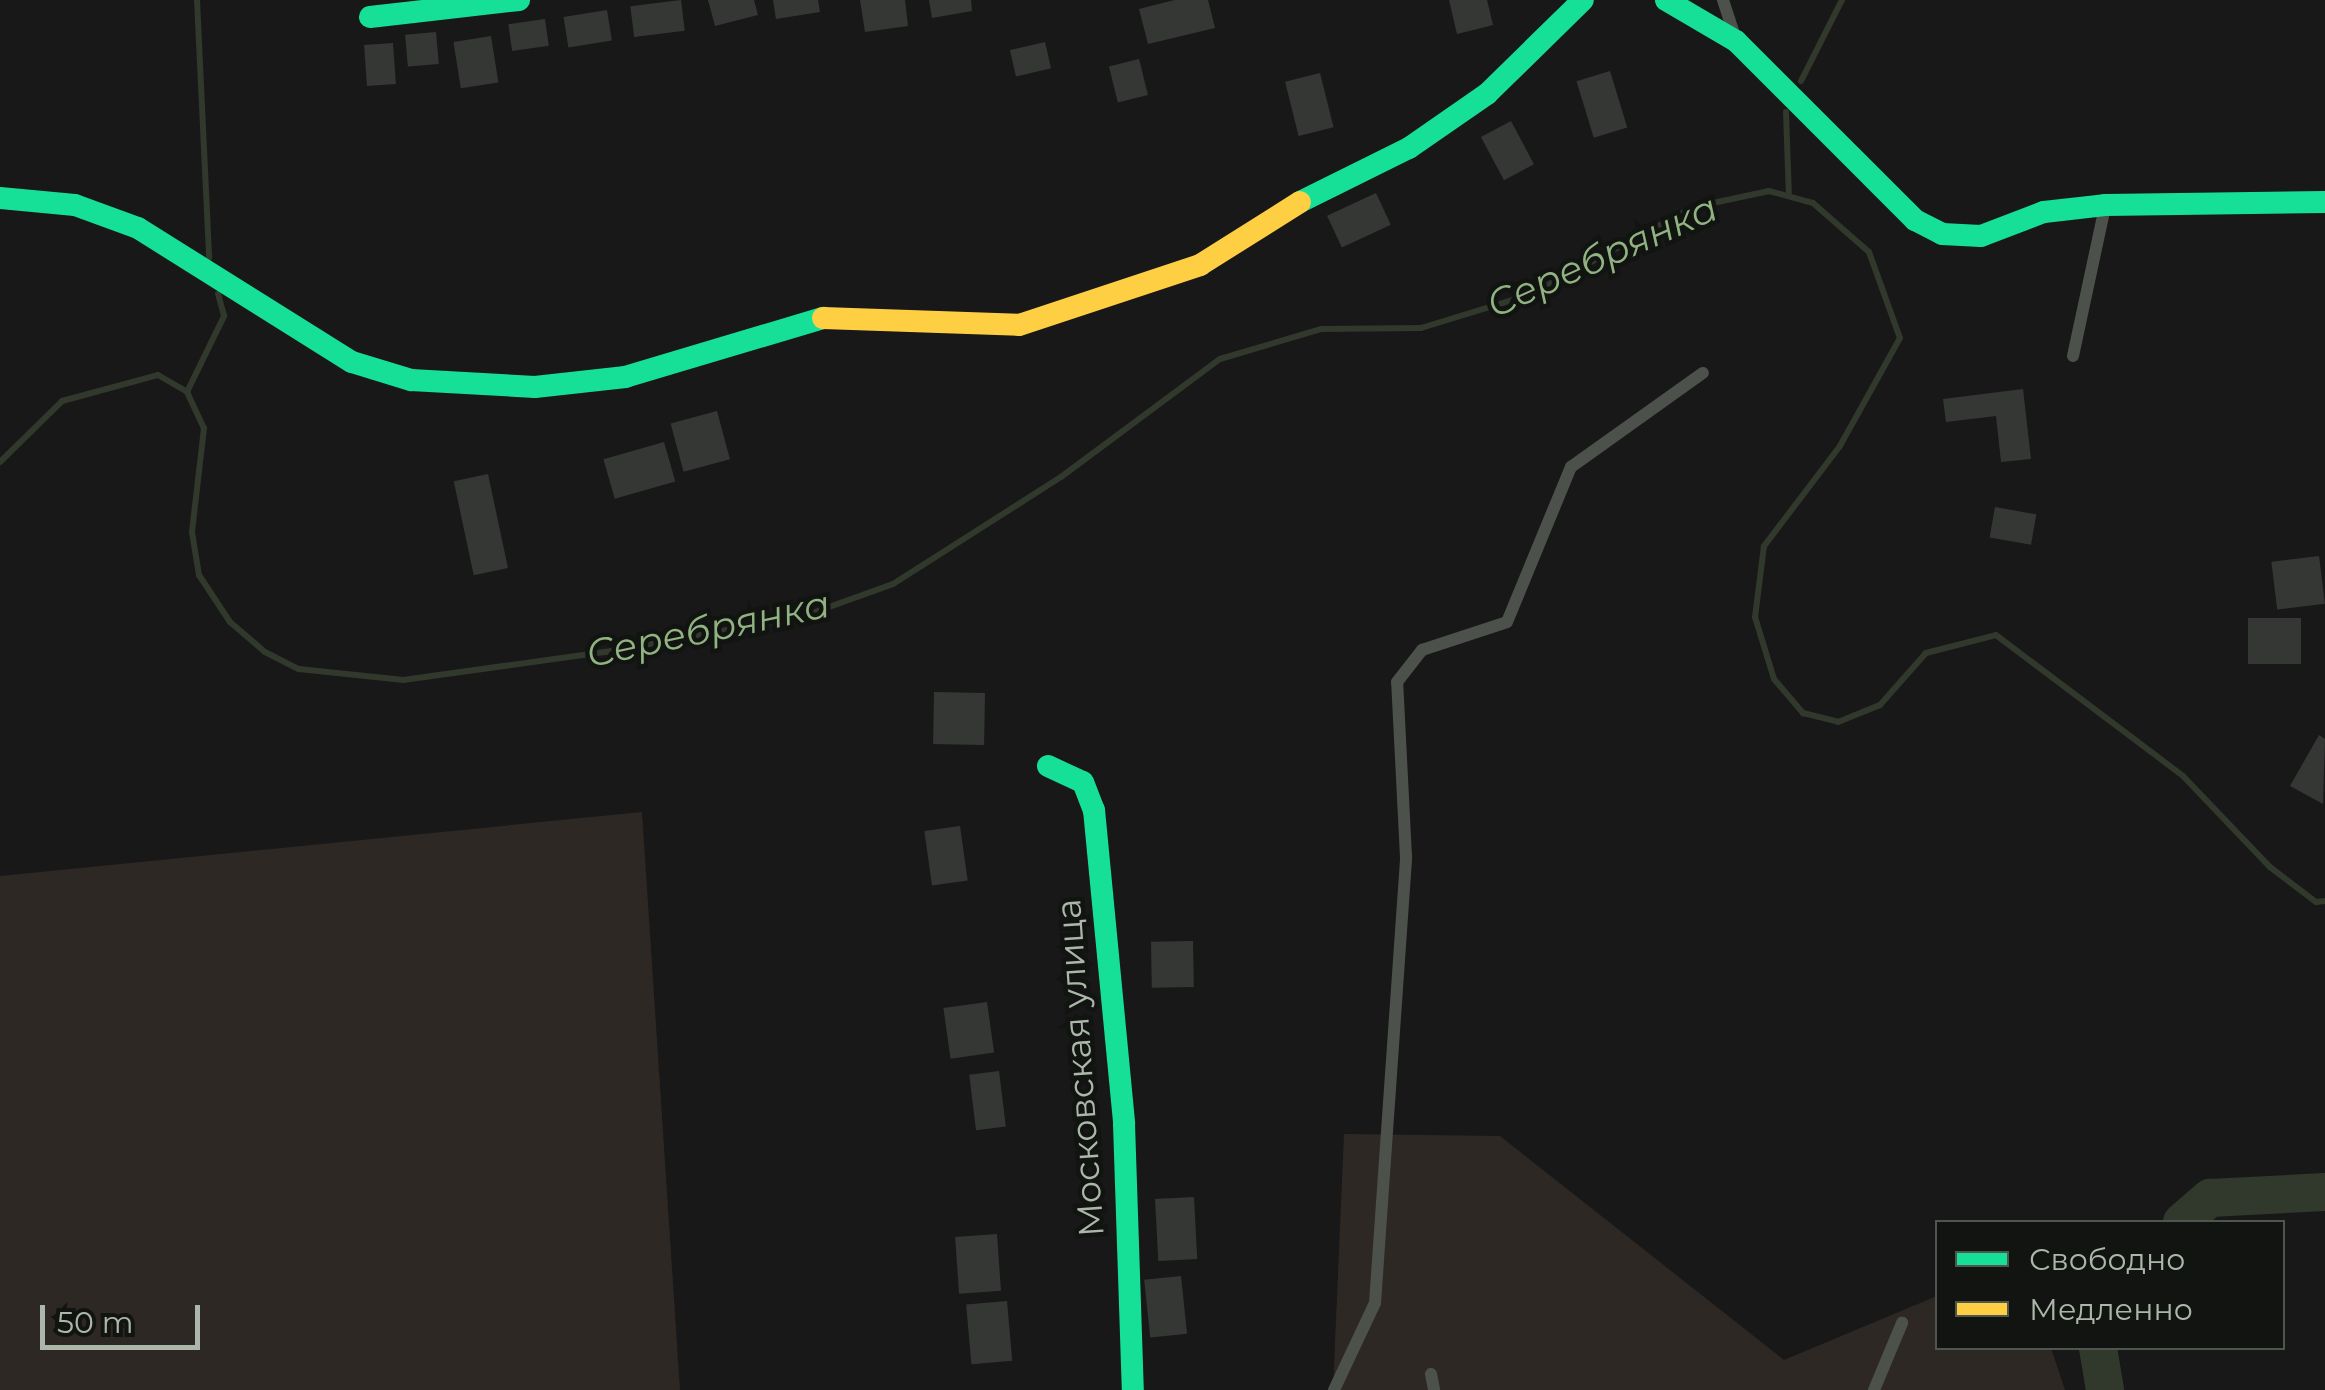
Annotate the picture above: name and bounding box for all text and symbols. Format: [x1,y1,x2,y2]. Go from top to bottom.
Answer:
water label: Серебрянка [1480,185,1724,327]
water label: Серебрянка [582,581,834,677]
street label: Московская улица [1047,898,1113,1238]
legend [1935,1220,2285,1350]
text: Свободно [2029,1241,2185,1278]
scale bar [45,1285,205,1347]
text: Медленно [2029,1291,2193,1328]
text: 50 m [57,1304,134,1341]

